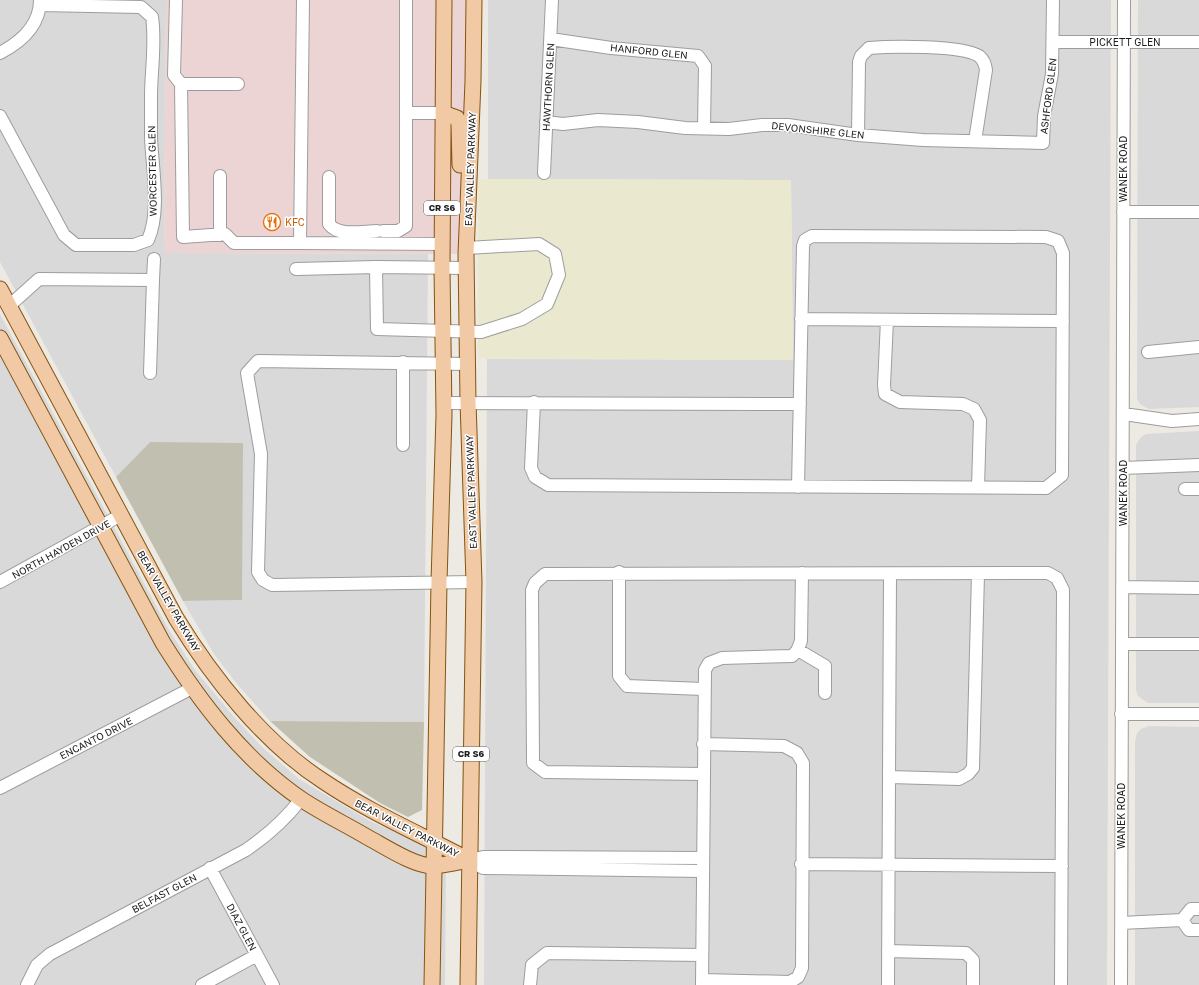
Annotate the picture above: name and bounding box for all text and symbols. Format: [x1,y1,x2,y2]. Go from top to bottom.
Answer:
street label: PICKETT GLEN [1089,36,1161,48]
street label: HANFORD GLEN [610,41,688,61]
street label: HAWTHORN GLEN [540,43,556,131]
street label: ASHFORD GLEN [1037,57,1059,135]
street label: EAST VALLEY PARKWAY [462,111,478,226]
street label: DEVONSHIRE GLEN [771,119,865,141]
street label: WORCESTER GLEN [145,125,159,217]
street label: WANEK ROAD [1117,136,1129,202]
road number: CR S6 [424,201,460,215]
restaurant icon: KFC [262,212,282,232]
place label: KFC [285,216,305,228]
street label: EAST VALLEY PARKWAY [463,434,479,549]
street label: WANEK ROAD [1117,460,1129,526]
street label: NORTH HAYDEN DRIVE [10,517,112,581]
street label: BEAR VALLEY PARKWAY [135,548,203,654]
street label: ENCANTO DRIVE [58,714,134,762]
road number: CR S6 [453,747,489,761]
street label: WANEK ROAD [1115,783,1127,849]
street label: BEAR VALLEY PARKWAY [353,797,462,860]
street label: BELFAST GLEN [129,871,199,915]
street label: DIAZ GLEN [225,901,259,953]

